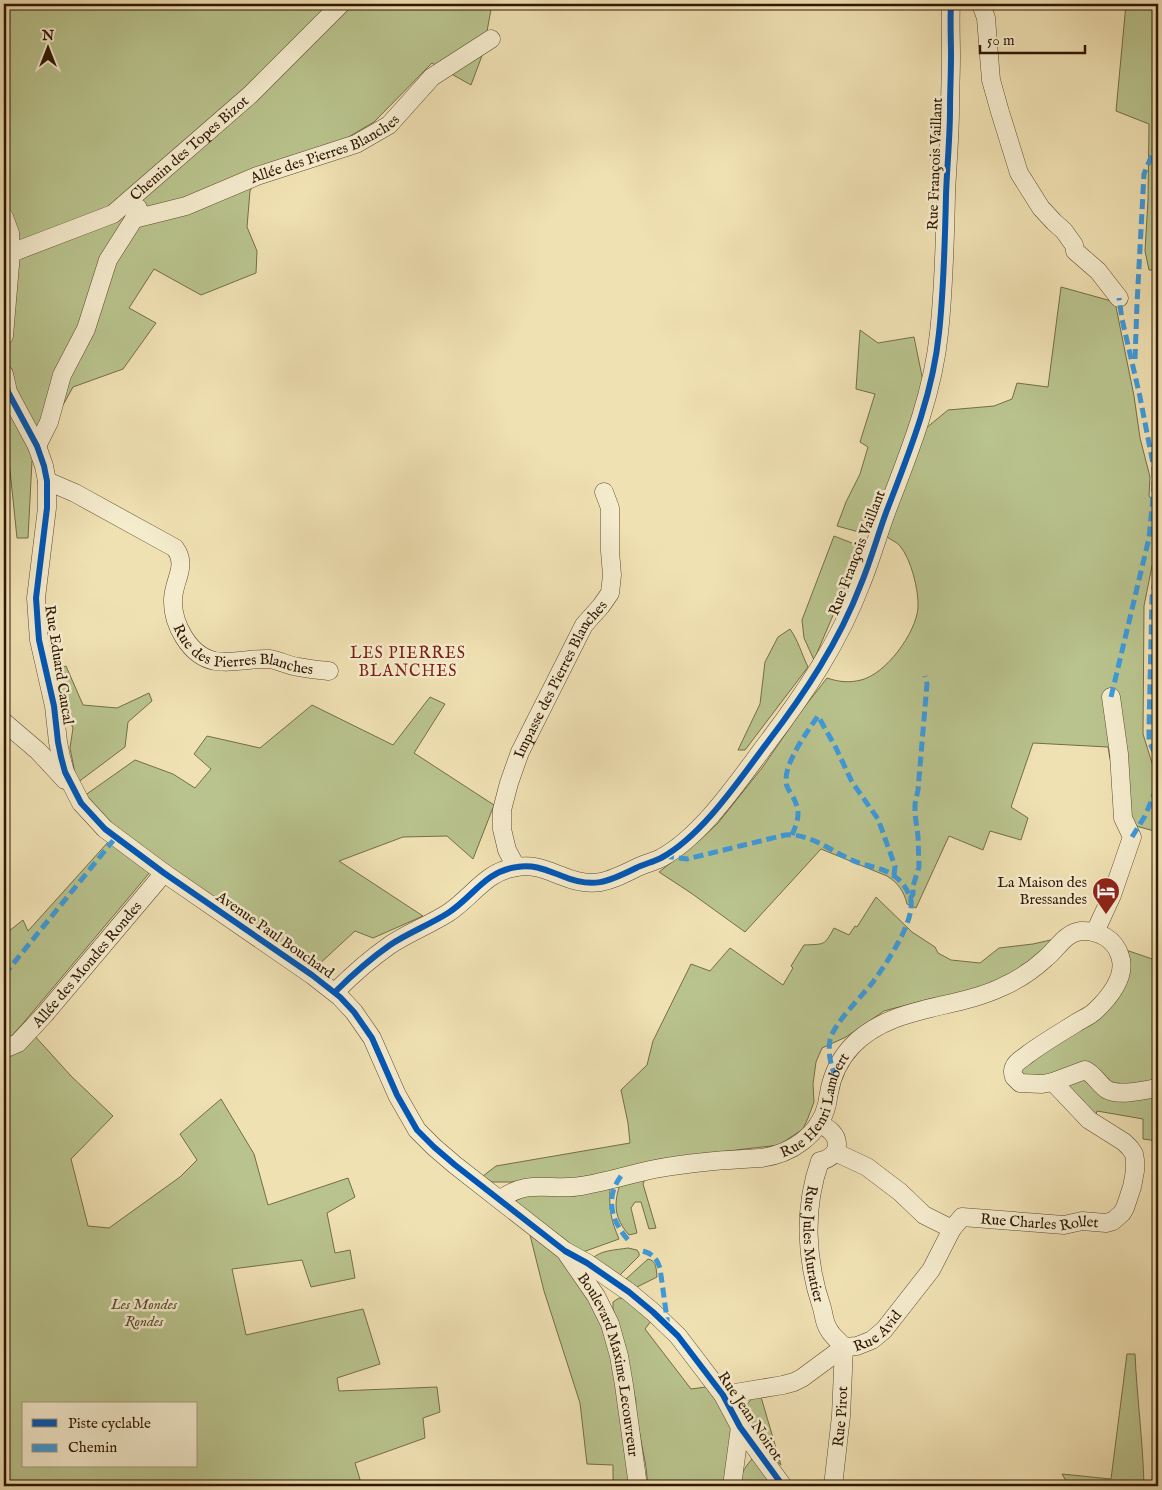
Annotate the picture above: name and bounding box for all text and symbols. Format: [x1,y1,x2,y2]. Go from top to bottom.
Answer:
north arrow [22,22,72,72]
scale bar [980,22,1084,54]
text: N [41,27,54,45]
text: 50 m [987,31,1015,50]
street label: Chemin des Topes Bizot [126,91,252,205]
street label: Rue François Vaillant [923,97,947,231]
street label: Allée des Pierres Blanches [246,110,404,188]
street label: Rue François Vaillant [824,488,890,618]
street label: Impasse des Pierres Blanches [509,597,611,760]
street label: Rue Eduard Caucal [40,604,78,727]
street label: Rue des Pierres Blanches [169,621,315,679]
district label: LES PIERRES BLANCHES [350,644,466,682]
place label: La Maison des Bressandes [997,873,1087,909]
hotel icon: La Maison des Bressandes [1091,876,1121,915]
street label: Avenue Paul Bouchard [212,887,338,983]
street label: Allée des Mondes Rondes [27,897,146,1032]
street label: Rue Henri Lambert [777,1049,853,1162]
street label: Rue Jules Muratier [799,1184,829,1305]
street label: Rue Charles Rollet [980,1209,1099,1235]
street label: Boulevard Maxime Lecouvreur [573,1269,643,1458]
park label: Les Mondes Rondes [110,1295,178,1331]
street label: Rue Avid [850,1305,906,1356]
street label: Rue Jean Noirot [713,1368,787,1464]
street label: Rue Pirot [828,1386,852,1448]
legend [22,1402,198,1468]
text: Piste cyclable [68,1414,151,1433]
text: Chemin [68,1438,117,1457]

